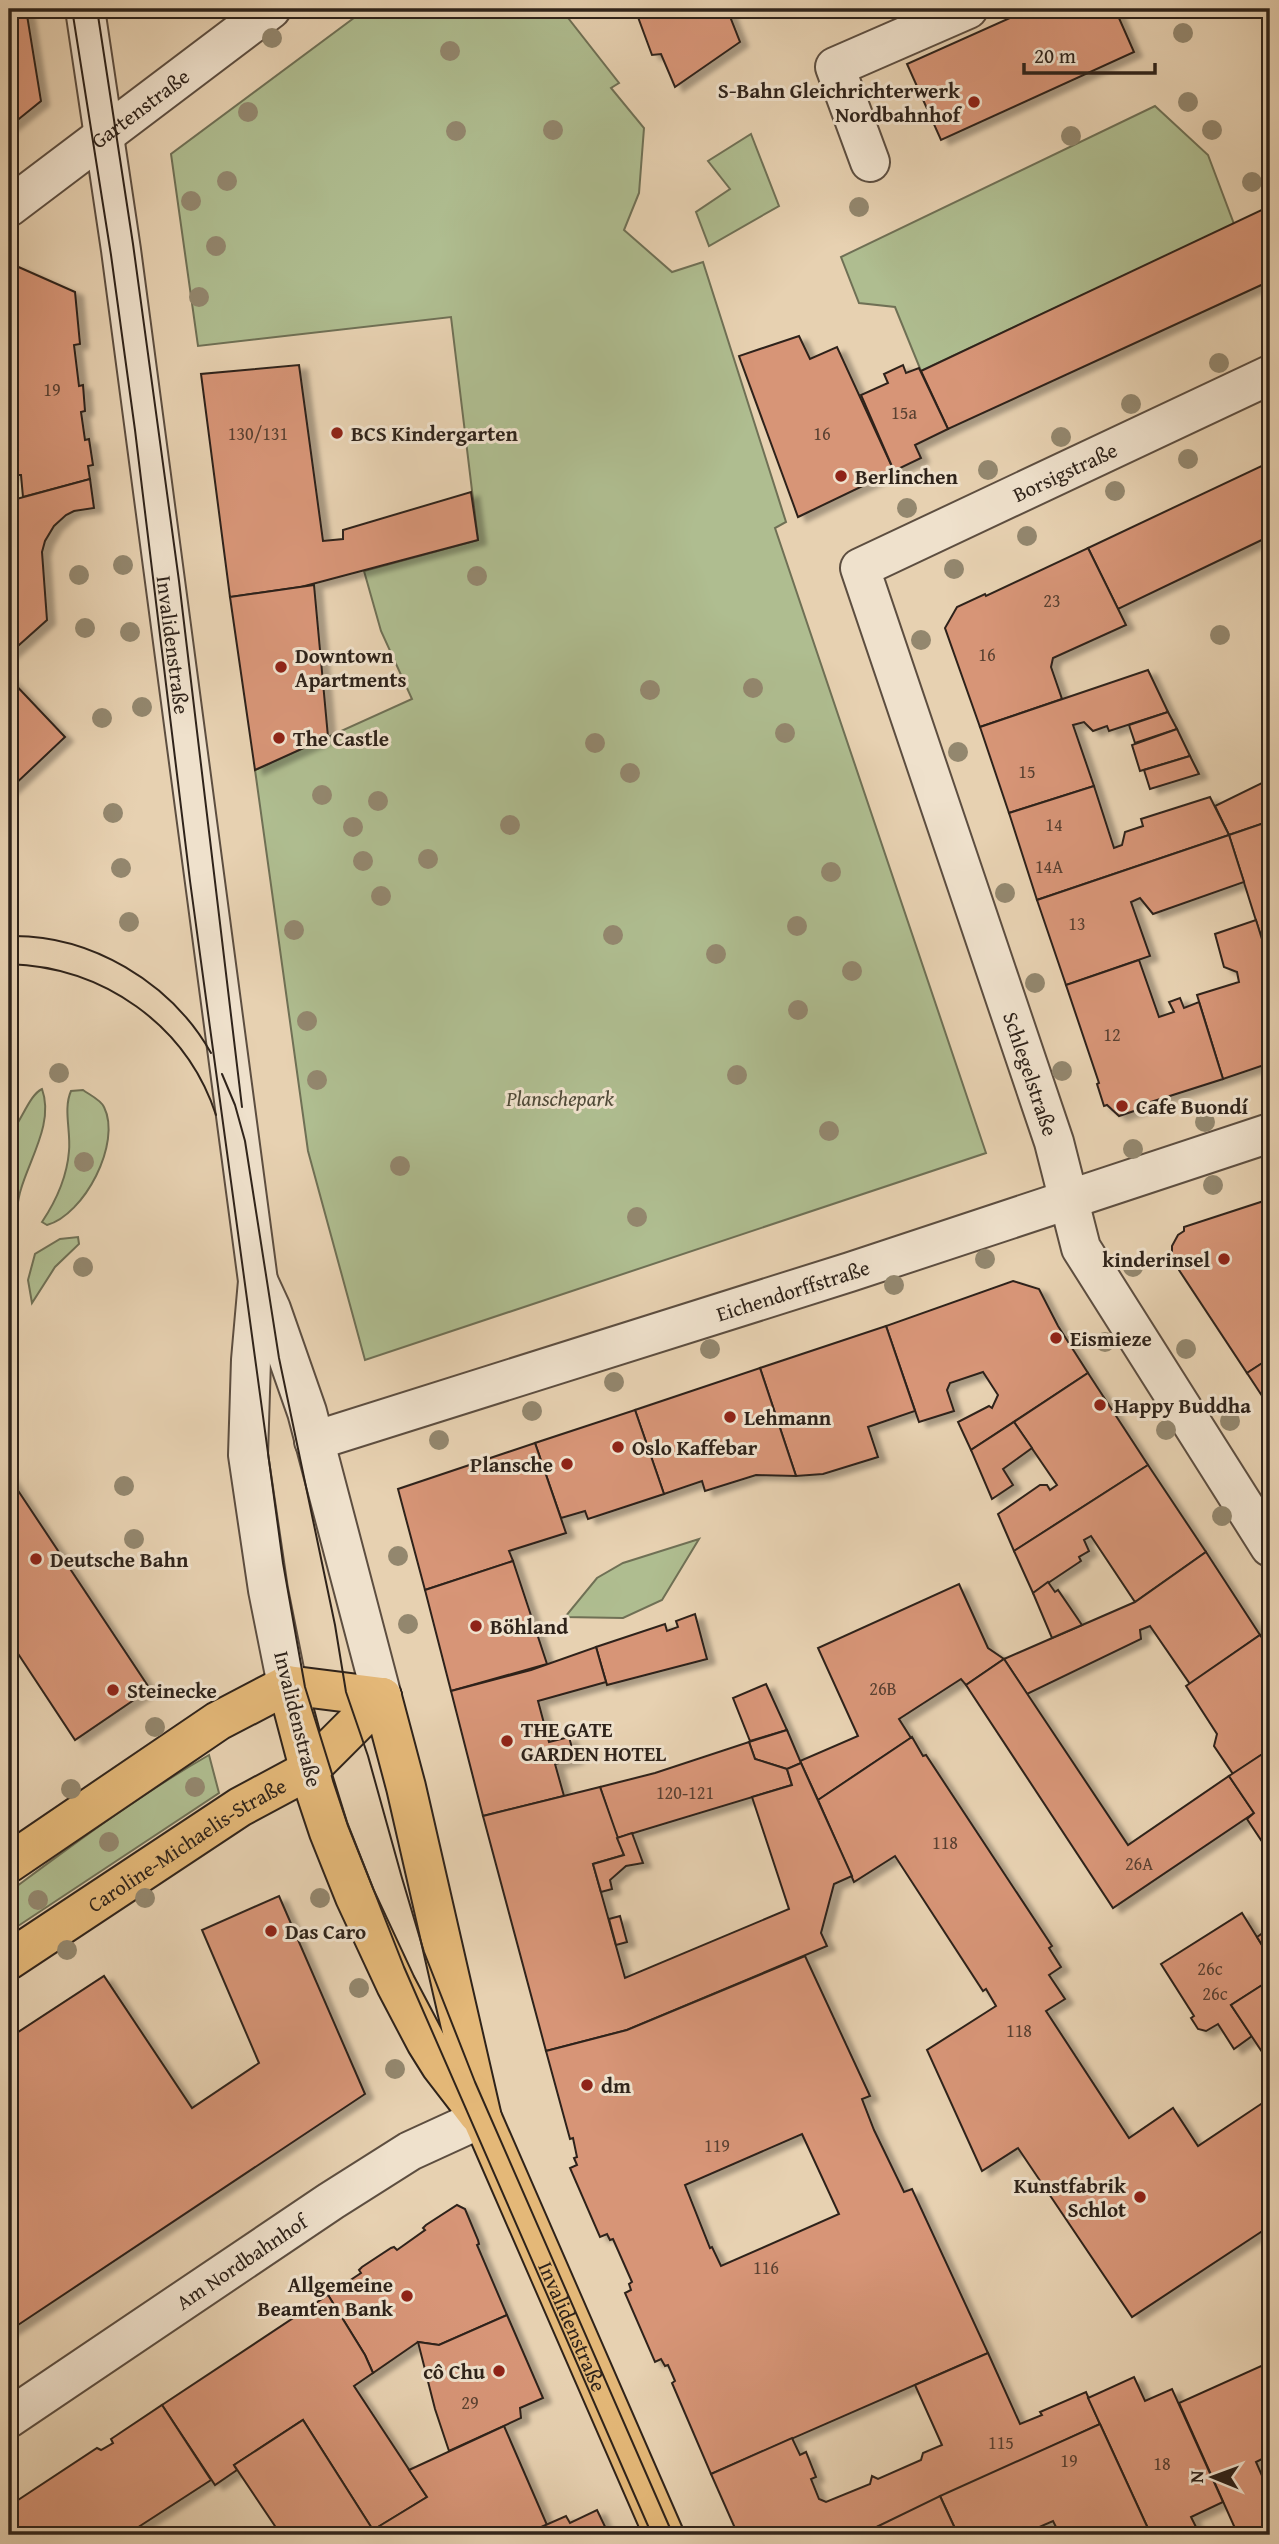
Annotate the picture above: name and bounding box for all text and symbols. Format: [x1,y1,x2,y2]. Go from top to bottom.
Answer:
scale bar [1024,32,1155,76]
text: 20 m [1034,40,1076,71]
street label: Gartenstraße [84,61,196,156]
place label: S-Bahn Gleichrichterwerk Nordbahnhof [718,75,963,130]
marker: S-Bahn Gleichrichterwerk Nordbahnhof [966,94,982,110]
house number: 19 [43,376,61,403]
house number: 15a [891,399,917,426]
place label: BCS Kindergarten [351,418,518,449]
house number: 130/131 [228,420,288,447]
house number: 16 [813,420,831,447]
marker: BCS Kindergarten [329,425,345,441]
street label: Borsigstraße [1008,434,1123,510]
place label: Berlinchen [855,461,958,492]
marker: Berlinchen [833,468,849,484]
street label: Invalidenstraße [149,574,198,716]
house number: 23 [1043,587,1061,614]
place label: Downtown Apartments [295,640,406,695]
house number: 16 [978,641,996,668]
marker: Downtown Apartments [273,659,289,675]
place label: The Castle [293,723,389,754]
marker: The Castle [271,730,287,746]
house number: 15 [1018,758,1036,785]
house number: 14 [1045,811,1063,838]
house number: 14A [1035,853,1063,880]
house number: 13 [1068,910,1086,937]
street label: Schlegelstraße [996,1007,1066,1140]
house number: 12 [1103,1021,1121,1048]
park label: Planschepark [505,1083,614,1114]
place label: Cafe Buondí [1136,1091,1249,1122]
marker: Cafe Buondí [1114,1098,1130,1114]
place label: kinderinsel [1102,1244,1210,1275]
street label: Eichendorffstraße [712,1251,874,1329]
marker: kinderinsel [1216,1251,1232,1267]
place label: Eismieze [1070,1323,1152,1354]
marker: Eismieze [1048,1330,1064,1346]
place label: Happy Buddha [1114,1390,1251,1421]
marker: Happy Buddha [1092,1397,1108,1413]
place label: Lehmann [744,1402,832,1433]
marker: Lehmann [722,1409,738,1425]
place label: Oslo Kaffebar [632,1432,758,1463]
marker: Oslo Kaffebar [610,1439,626,1455]
place label: Plansche [470,1449,553,1480]
marker: Plansche [559,1456,575,1472]
place label: Deutsche Bahn [50,1544,189,1575]
marker: Deutsche Bahn [28,1551,44,1567]
place label: Böhland [490,1611,568,1642]
marker: Böhland [468,1618,484,1634]
street label: Invalidenstraße [266,1648,330,1790]
place label: Steinecke [127,1675,217,1706]
house number: 26B [869,1675,897,1702]
marker: Steinecke [105,1682,121,1698]
place label: THE GATE GARDEN HOTEL [521,1714,666,1769]
marker: THE GATE GARDEN HOTEL [499,1733,515,1749]
street label: Caroline-Michaelis-Straße [81,1770,292,1919]
house number: 120-121 [656,1779,714,1806]
house number: 118 [932,1829,958,1856]
house number: 26A [1125,1850,1153,1877]
place label: Das Caro [285,1916,366,1947]
marker: Das Caro [263,1923,279,1939]
house number: 26c [1197,1955,1223,1982]
house number: 26c [1202,1980,1228,2007]
house number: 118 [1006,2017,1032,2044]
place label: dm [601,2070,631,2101]
marker: dm [579,2077,595,2093]
house number: 119 [704,2132,730,2159]
place label: Kunstfabrik Schlot [1014,2170,1127,2225]
marker: Kunstfabrik Schlot [1132,2189,1148,2205]
street label: Am Nordbahnhof [169,2205,315,2317]
house number: 116 [753,2254,779,2281]
street label: Invalidenstraße [531,2256,615,2396]
place label: Allgemeine Beamten Bank [258,2269,394,2324]
marker: Allgemeine Beamten Bank [399,2288,415,2304]
place label: cô Chu [423,2356,485,2387]
marker: cô Chu [491,2363,507,2379]
house number: 29 [461,2389,479,2416]
house number: 115 [988,2429,1014,2456]
north arrow [1178,2442,1248,2512]
house number: 19 [1060,2447,1078,2474]
house number: 18 [1153,2450,1171,2477]
text: N [1182,2470,1210,2483]

